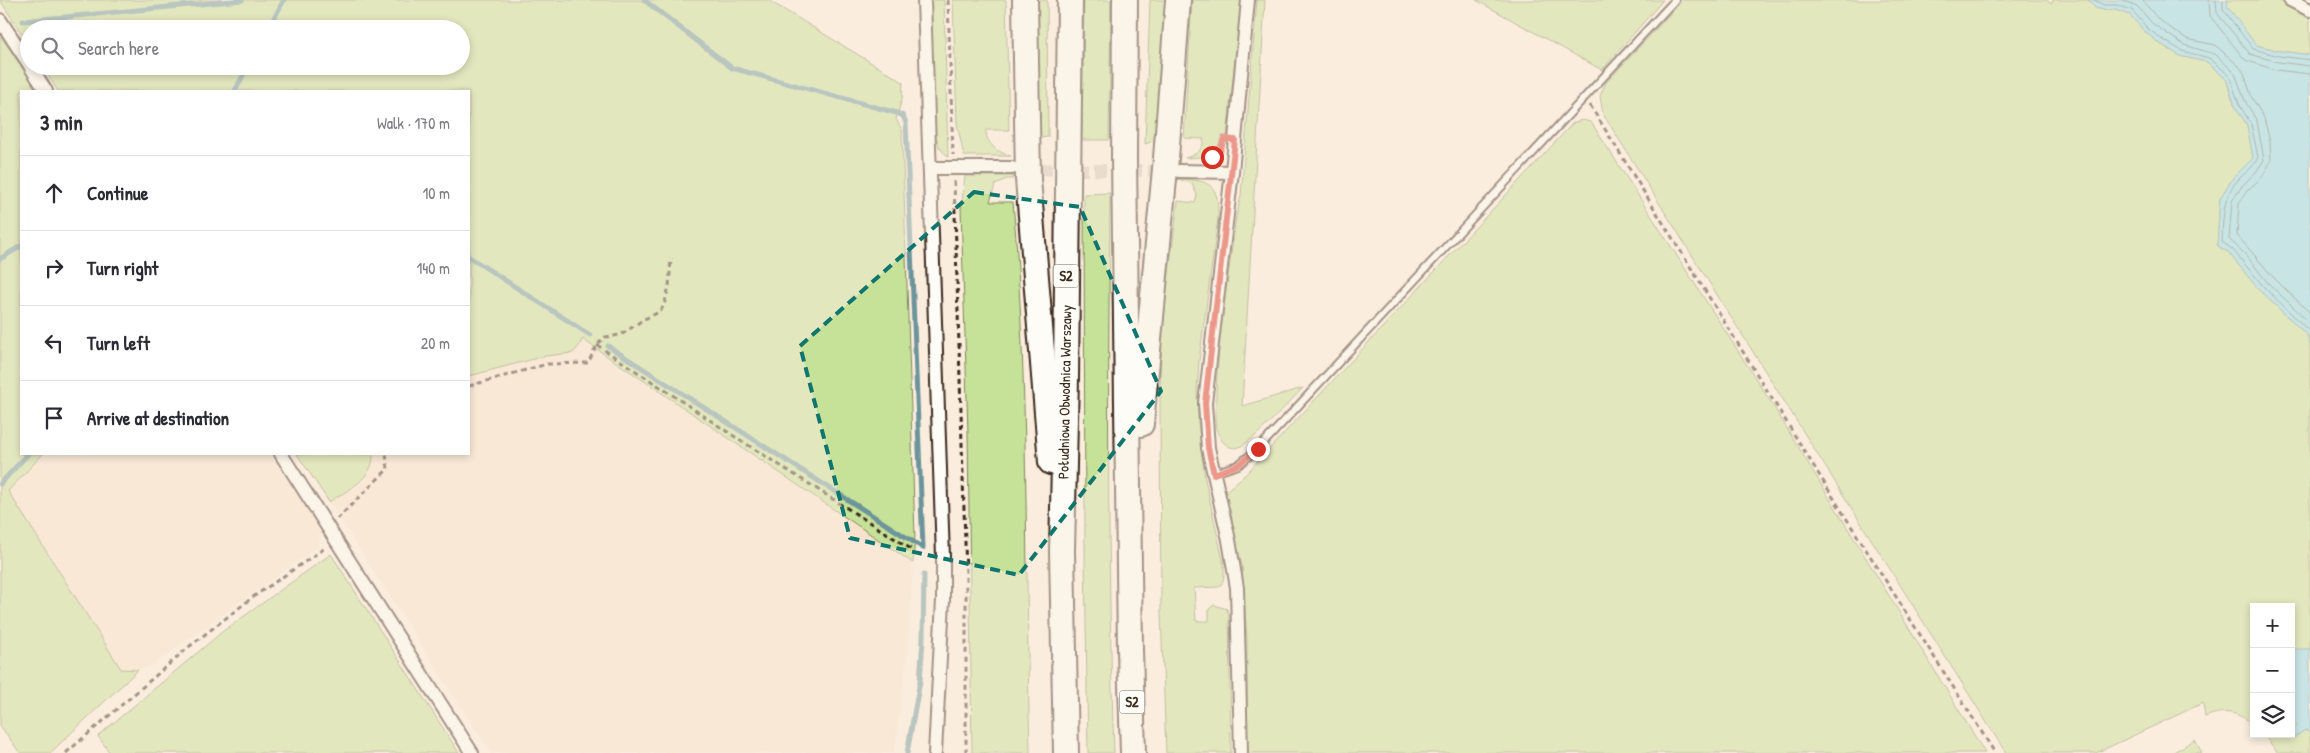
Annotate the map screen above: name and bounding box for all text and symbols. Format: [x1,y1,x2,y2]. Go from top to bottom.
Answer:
search box [20,20,470,75]
icon: search [38,34,66,62]
text: Search here [78,35,159,61]
text: 3 min [40,108,83,137]
text: Walk · 170 m [377,112,450,134]
route start [1201,146,1224,169]
icon: ahead [40,179,68,207]
text: Continue [87,180,148,206]
text: 10 m [422,182,450,204]
icon: right [40,254,68,282]
text: Turn right [87,255,158,281]
text: 140 m [416,257,450,279]
road number: S2 [1054,264,1078,288]
street label: Południowa Obwodnica Warszawy [1052,305,1077,479]
icon: left [40,329,68,357]
text: Turn left [87,330,150,356]
text: 20 m [421,332,450,354]
icon: arrive [40,404,68,432]
text: Arrive at destination [87,405,229,431]
route end [1247,438,1270,461]
map controls [2250,603,2295,738]
button: + [2250,603,2295,648]
button: − [2250,648,2295,693]
road number: S2 [1120,690,1144,714]
button: layers [2250,693,2295,738]

